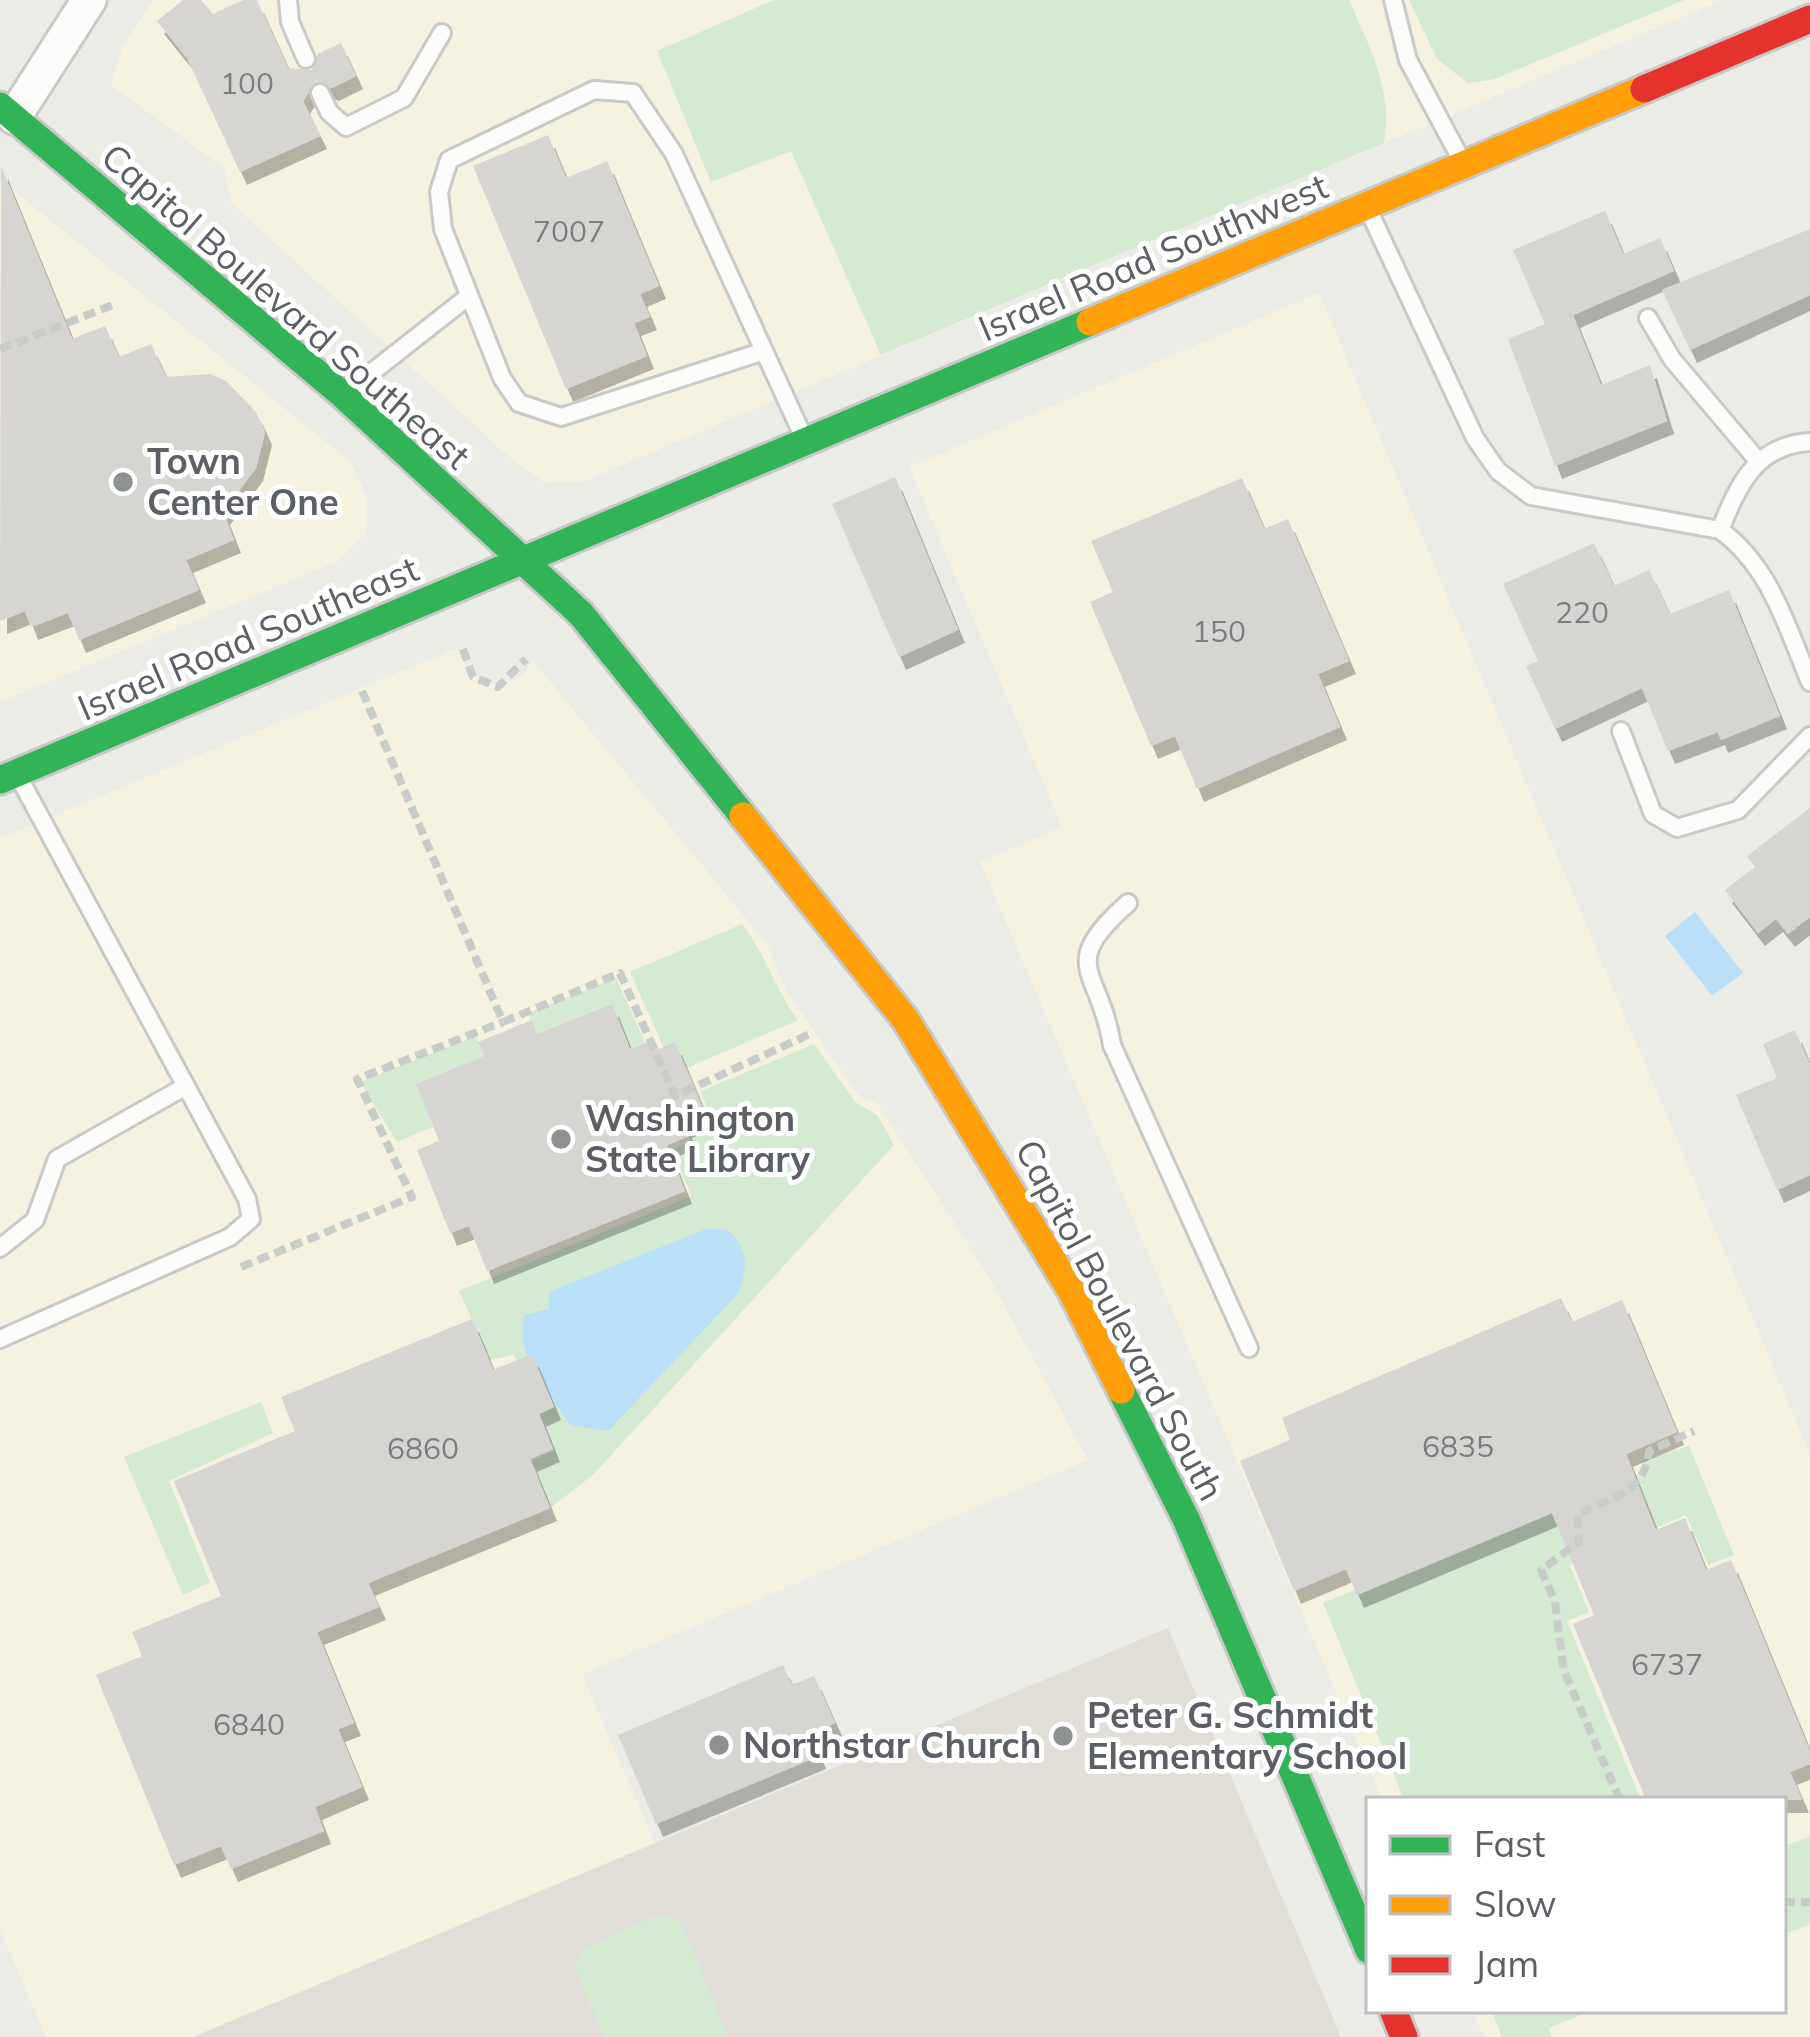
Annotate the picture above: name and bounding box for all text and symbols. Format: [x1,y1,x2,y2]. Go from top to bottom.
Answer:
house number: 100 [220,64,274,102]
street label: Capitol Boulevard Southeast [93,133,480,478]
street label: Israel Road Southwest [971,163,1334,351]
house number: 7007 [533,212,605,250]
place label: Town Center One [147,438,339,524]
marker: Town Center One [110,469,136,495]
street label: Israel Road Southeast [71,545,425,730]
house number: 220 [1555,593,1609,631]
house number: 150 [1192,612,1246,650]
place label: Washington State Library [585,1095,810,1181]
marker: Washington State Library [548,1126,574,1152]
street label: Capitol Boulevard South [1006,1132,1235,1508]
house number: 6835 [1422,1427,1494,1465]
house number: 6860 [387,1429,459,1467]
house number: 6737 [1631,1645,1703,1683]
place label: Peter G. Schmidt Elementary School [1087,1692,1407,1778]
house number: 6840 [213,1705,285,1743]
place label: Northstar Church [743,1722,1041,1767]
marker: Peter G. Schmidt Elementary School [1050,1723,1076,1749]
marker: Northstar Church [706,1732,732,1758]
legend [1366,1797,1786,2013]
text: Fast [1474,1821,1545,1866]
text: Slow [1474,1881,1557,1926]
text: Jam [1474,1941,1539,1986]

